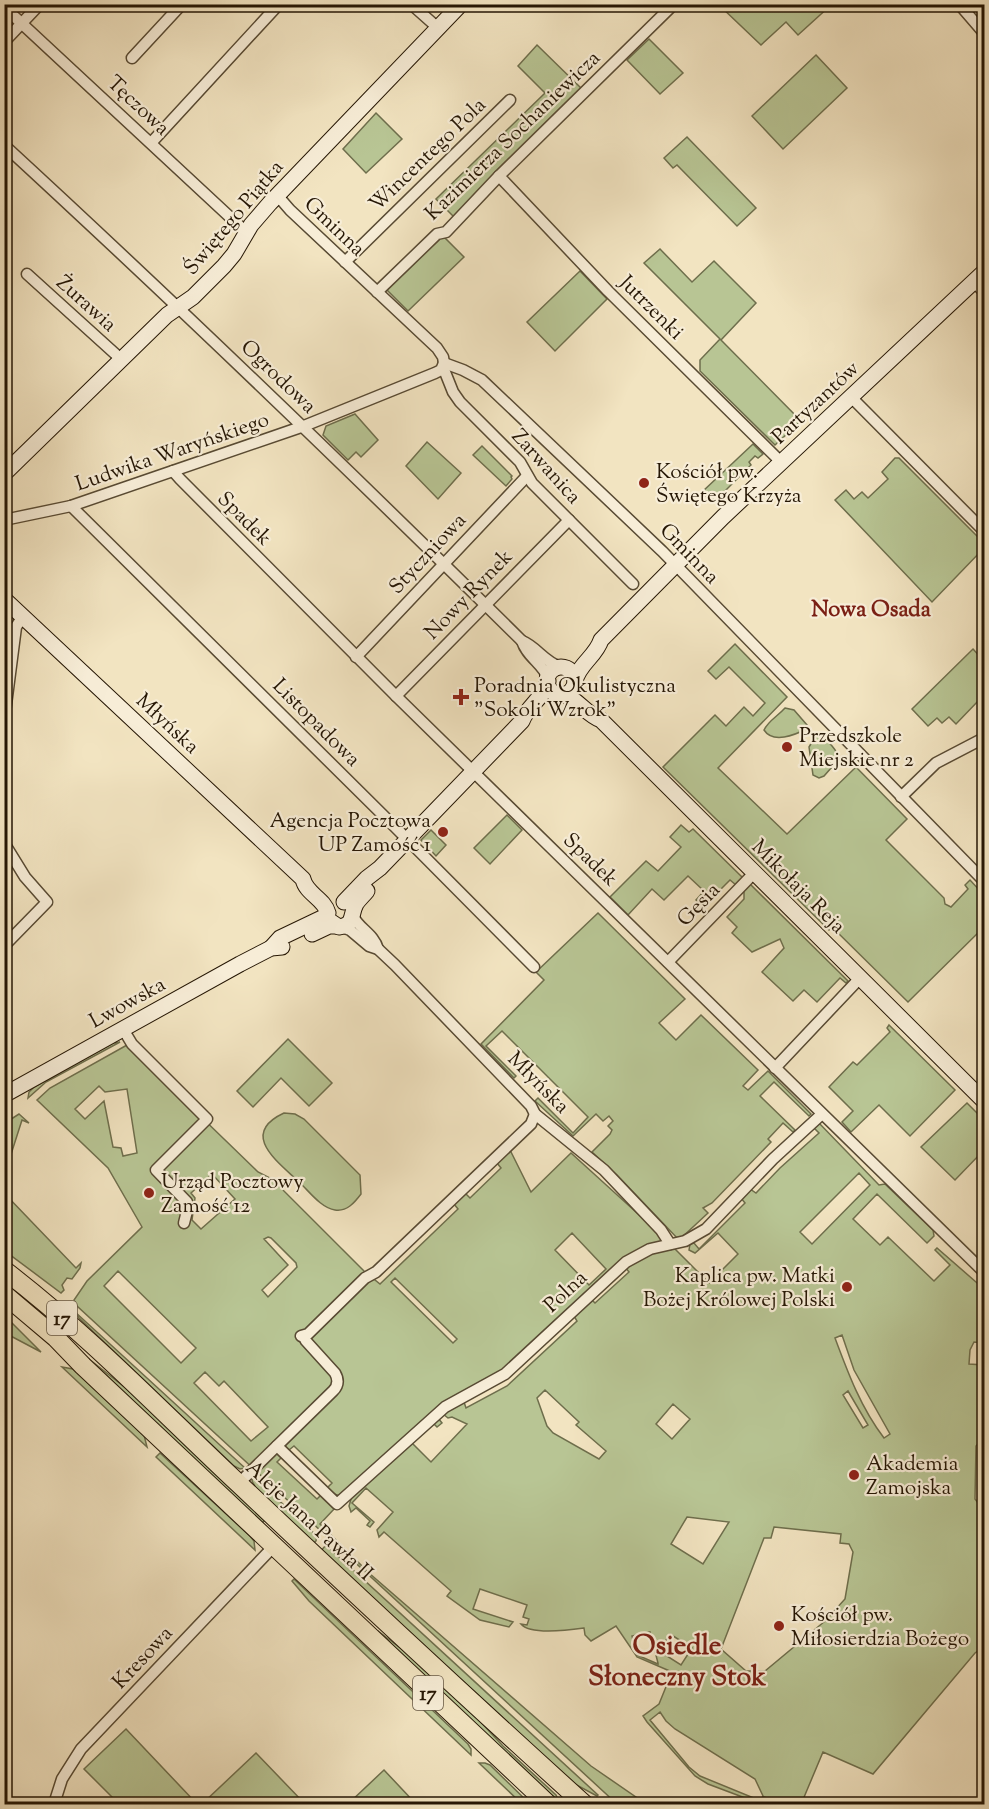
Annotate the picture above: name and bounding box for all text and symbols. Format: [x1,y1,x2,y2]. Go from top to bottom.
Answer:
street label: Kazimierza Sochaniewicza [419,44,608,228]
street label: Tęczowa [99,69,176,144]
street label: Wincentego Pola [363,91,494,219]
street label: Świętego Piątka [177,154,292,282]
street label: Gminna [296,191,371,265]
street label: Żurawia [49,269,123,340]
street label: Jutrzenki [611,269,690,348]
street label: Ogrodowa [233,333,323,422]
street label: Partyzantów [766,355,867,452]
street label: Ludwika Waryńskiego [72,406,273,500]
street label: Zarwanica [504,423,588,512]
place label: Kościół pw. Świętego Krzyża [656,458,802,512]
marker: Kościół pw. Świętego Krzyża [637,476,651,490]
street label: Spadek [210,485,278,554]
street label: Styczniowa [383,507,474,602]
street label: Gminna [652,517,726,592]
street label: Nowy Rynek [418,543,521,647]
district label: Nowa Osada [811,595,932,627]
street label: Listopadowa [265,672,367,775]
place label: Poradnia Okulistyczna "Sokoli Wzrok" [474,672,676,726]
street label: Młyńska [128,687,205,762]
marker: Poradnia Okulistyczna "Sokoli Wzrok" [452,688,470,706]
place label: Przedszkole Miejskie nr 2 [799,722,914,776]
marker: Przedszkole Miejskie nr 2 [780,740,794,754]
place label: Agencja Pocztowa UP Zamość 1 [270,807,431,861]
marker: Agencja Pocztowa UP Zamość 1 [436,825,450,839]
street label: Spadek [555,827,624,895]
street label: Mikołaja Reja [744,833,852,942]
street label: Gęsia [671,876,728,934]
street label: Lwowska [84,970,172,1037]
street label: Młyńska [500,1045,576,1122]
place label: Urząd Pocztowy Zamość 12 [161,1168,304,1222]
marker: Urząd Pocztowy Zamość 12 [142,1186,156,1200]
place label: Kaplica pw. Matki Bożej Królowej Polski [643,1262,835,1316]
street label: Polna [538,1264,595,1321]
marker: Kaplica pw. Matki Bożej Królowej Polski [840,1280,854,1294]
road number: 17 [47,1301,77,1335]
place label: Akademia Zamojska [866,1450,959,1504]
street label: Aleje Jana Pawła II [238,1454,379,1589]
marker: Akademia Zamojska [847,1468,861,1482]
place label: Kościół pw. Miłosierdzia Bożego [791,1601,969,1655]
marker: Kościół pw. Miłosierdzia Bożego [772,1619,786,1633]
street label: Kresowa [106,1620,181,1697]
district label: Osiedle Słoneczny Stok [588,1628,766,1698]
road number: 17 [413,1676,443,1710]

